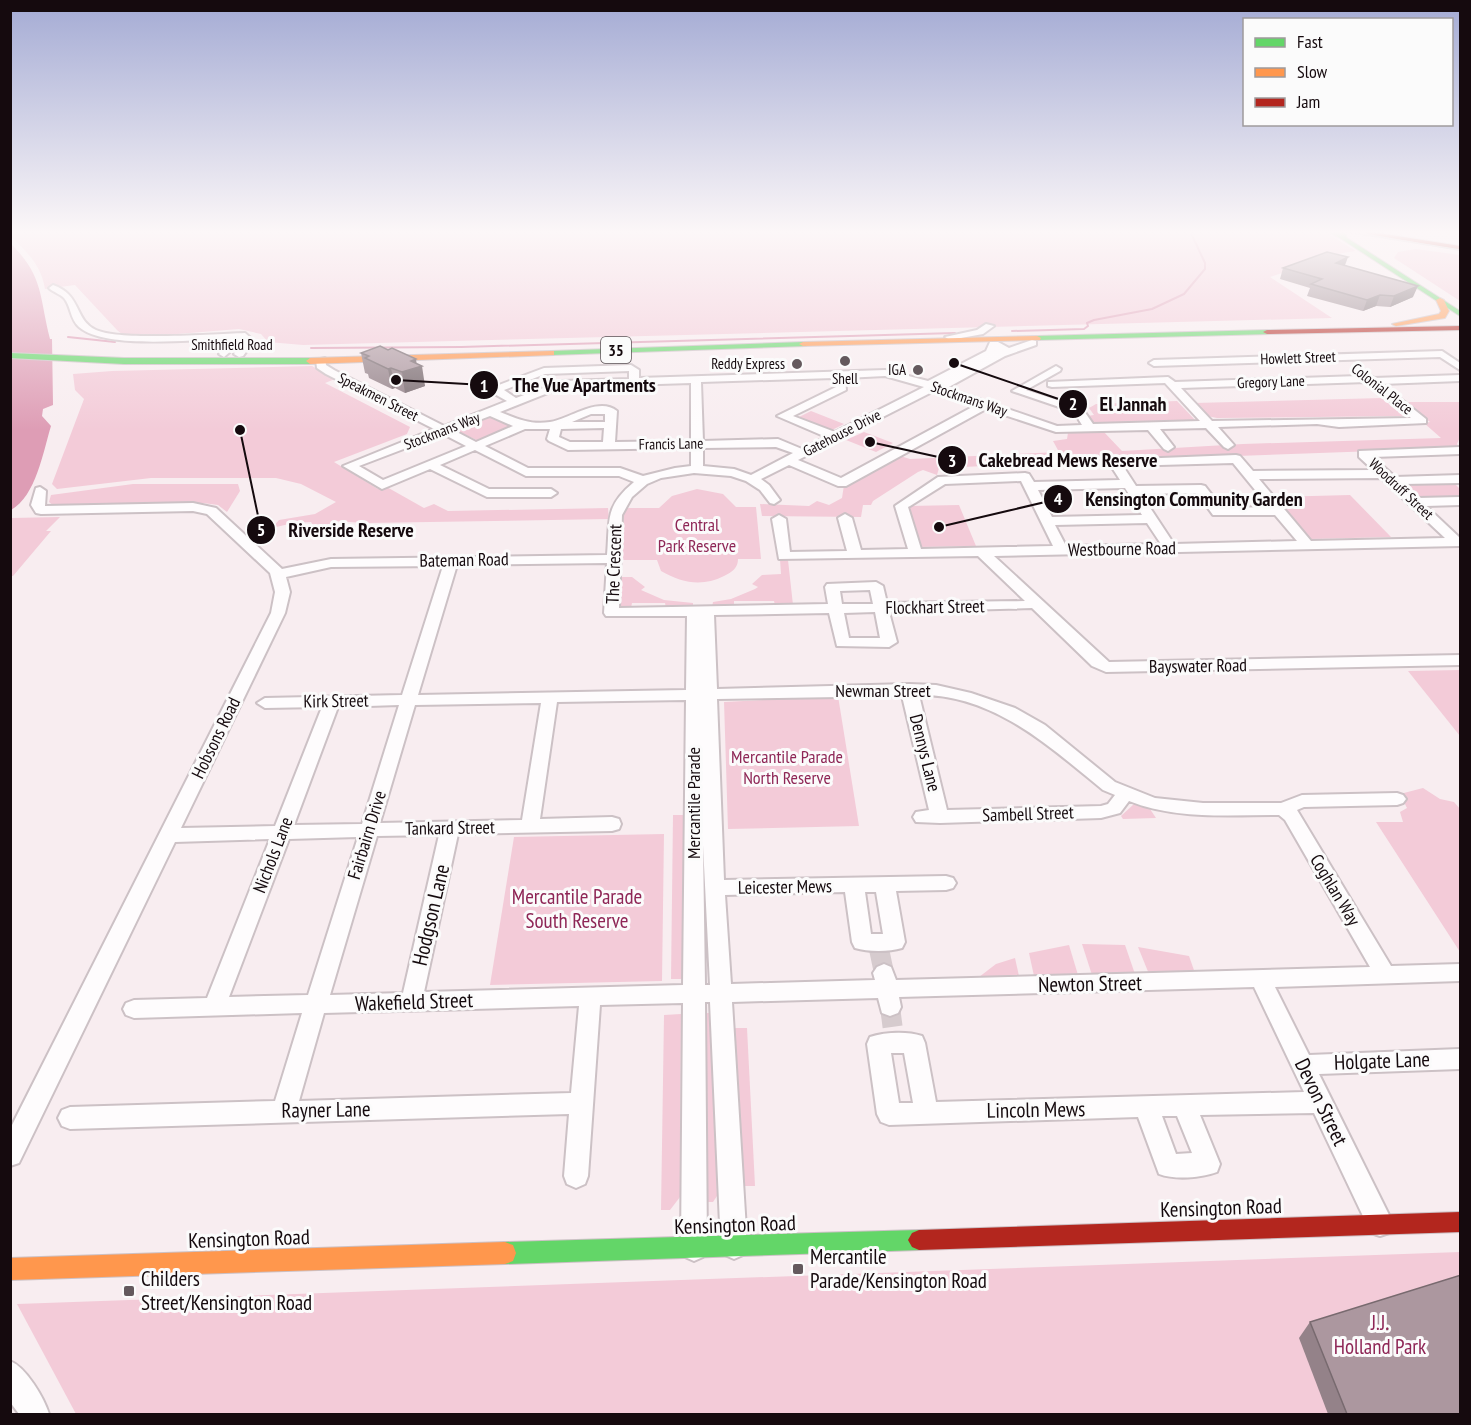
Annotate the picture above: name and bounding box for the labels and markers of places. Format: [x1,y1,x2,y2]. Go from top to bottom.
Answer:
place label: Reddy Express [711,354,785,373]
marker: Shell [838,354,852,368]
marker: Reddy Express [790,357,804,371]
place label: IGA [888,360,907,379]
marker: IGA [911,363,925,377]
callout: The Vue Apartments [469,366,668,404]
place label: Shell [832,369,859,388]
callout: El Jannah [1058,385,1179,423]
callout: Cakebread Mews Reserve [937,441,1170,479]
callout: Kensington Community Garden [1043,480,1315,518]
callout: Riverside Reserve [246,511,425,549]
place label: Mercantile Parade/Kensington Road [810,1243,987,1294]
marker: Mercantile Parade/Kensington Road [791,1262,805,1276]
place label: Childers Street/Kensington Road [141,1265,312,1316]
marker: Childers Street/Kensington Road [122,1284,136,1298]

